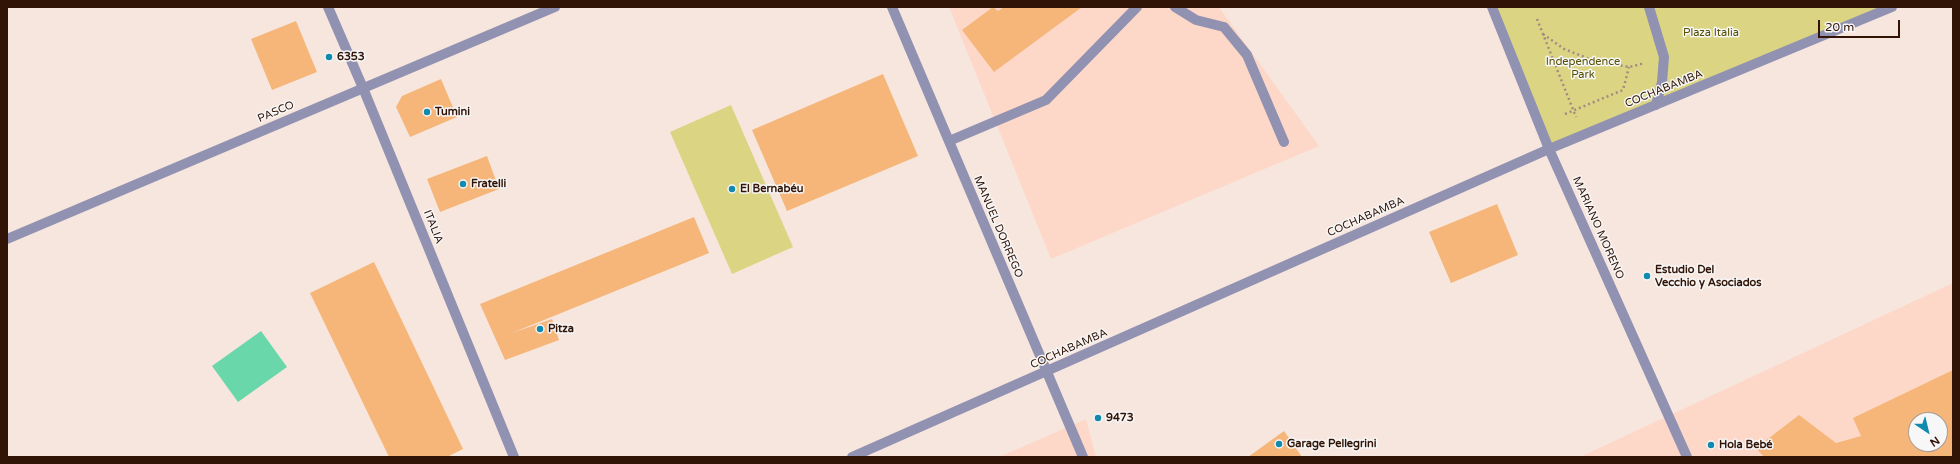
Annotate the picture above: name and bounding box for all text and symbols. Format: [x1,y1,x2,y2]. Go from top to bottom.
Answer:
scale bar [1820,12,1902,38]
text: 20 m [1825,20,1854,34]
park label: Plaza Italia [1683,26,1739,40]
place label: 6353 [337,50,365,64]
marker: 6353 [324,52,334,62]
park label: Independence Park [1546,55,1620,81]
street label: COCHABAMBA [1623,67,1705,111]
street label: PASCO [256,98,296,126]
place label: Tumini [435,105,470,119]
marker: Tumini [422,107,432,117]
street label: MANUEL DORREGO [971,174,1025,280]
street label: MARIANO MORENO [1569,175,1627,281]
place label: Fratelli [471,177,506,191]
marker: Fratelli [458,179,468,189]
place label: El Bernabéu [740,182,803,196]
marker: El Bernabéu [727,184,737,194]
street label: COCHABAMBA [1325,194,1407,240]
street label: ITALIA [420,208,446,246]
place label: Estudio Del Vecchio y Asociados [1655,263,1762,289]
marker: Estudio Del Vecchio y Asociados [1642,271,1652,281]
place label: Pitza [548,322,574,336]
marker: Pitza [535,324,545,334]
street label: COCHABAMBA [1028,326,1110,372]
place label: 9473 [1106,411,1134,425]
north arrow [1908,412,1948,452]
marker: 9473 [1093,413,1103,423]
text: N [1927,434,1942,449]
place label: Garage Pellegrini [1287,437,1376,451]
place label: Hola Bebé [1719,438,1773,452]
marker: Garage Pellegrini [1274,439,1284,449]
marker: Hola Bebé [1706,440,1716,450]

